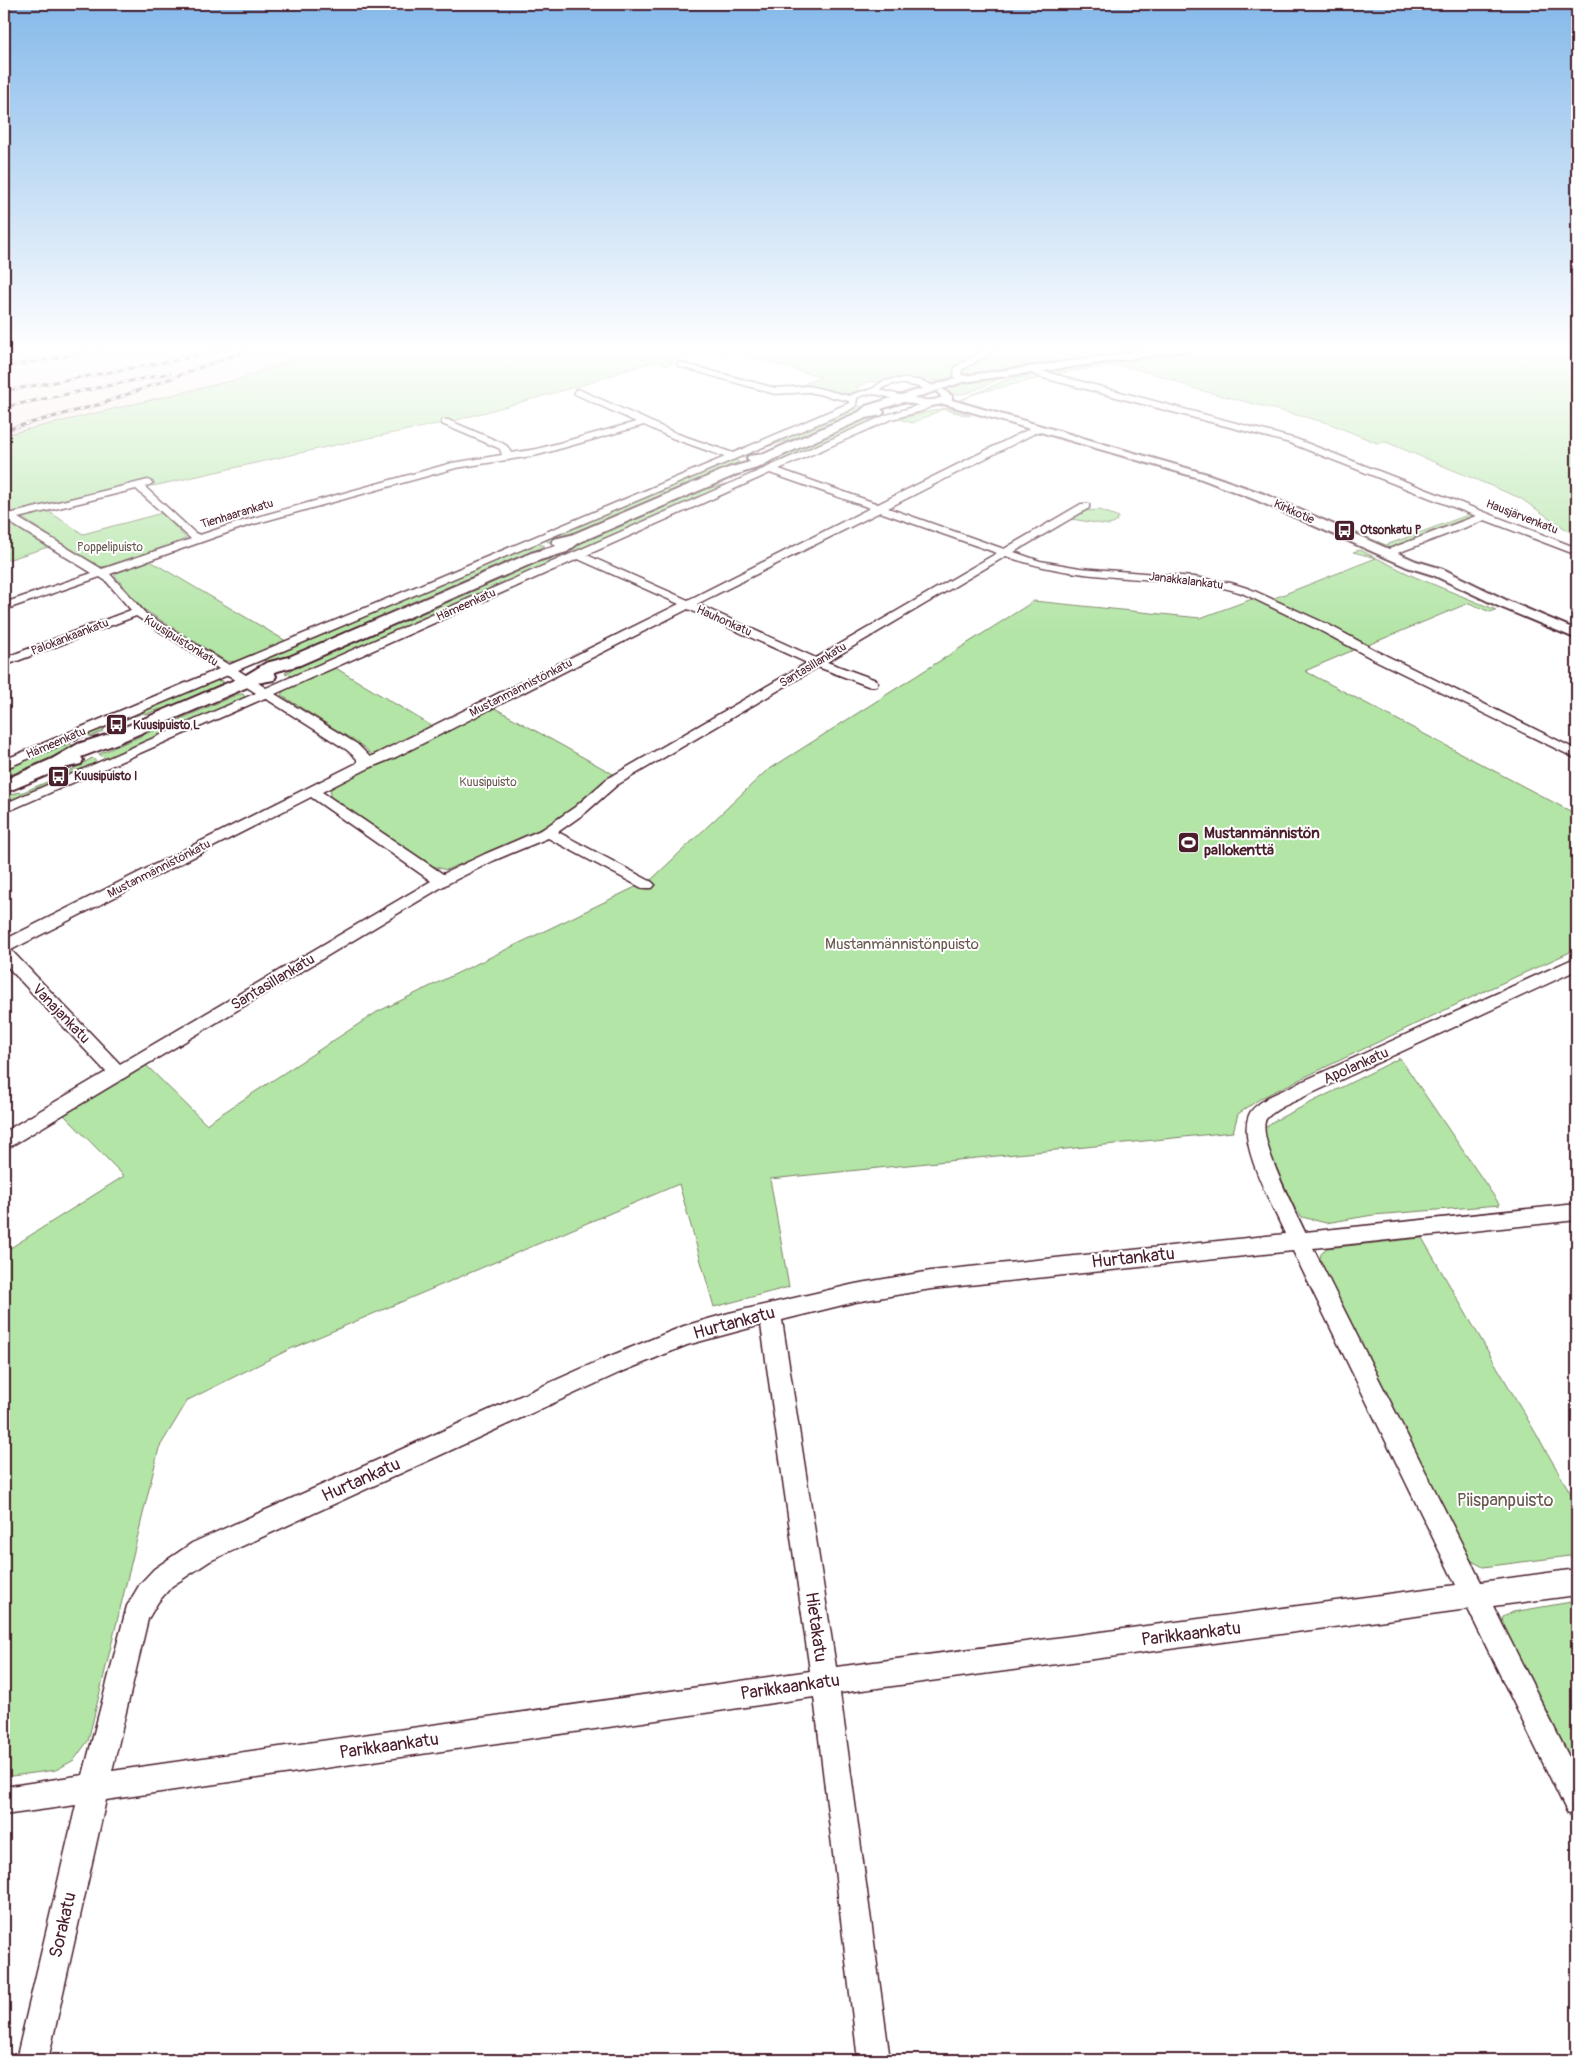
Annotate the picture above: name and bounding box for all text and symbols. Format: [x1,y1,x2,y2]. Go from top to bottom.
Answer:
street label: Tienhaarankatu [199,496,275,532]
street label: Kirkkotie [1271,496,1317,528]
street label: Hausjärvenkatu [1484,496,1560,538]
bus stop icon: Otsonkatu P [1332,518,1356,542]
place label: Otsonkatu P [1360,523,1422,538]
park label: Poppelipuisto [77,540,144,555]
street label: Janakkalankatu [1148,569,1224,593]
street label: Hämeenkatu [434,585,498,625]
street label: Hauhonkatu [694,602,754,640]
street label: Kuusipuistonkatu [141,612,221,670]
street label: Palokankaankatu [29,615,111,659]
street label: Santasillankatu [777,639,849,691]
street label: Mustanmännistönkatu [467,656,575,720]
bus stop icon: Kuusipuisto L [105,713,129,737]
place label: Kuusipuisto L [133,718,200,733]
street label: Hämeenkatu [24,724,88,762]
bus stop icon: Kuusipuisto I [46,764,70,788]
place label: Kuusipuisto I [74,769,137,784]
park label: Kuusipuisto [459,775,517,790]
place label: Mustanmännistön pallokenttä [1204,824,1320,860]
sports icon: Mustanmännistön pallokenttä [1176,830,1200,854]
street label: Mustanmännistönkatu [105,837,213,901]
park label: Mustanmännistönpuisto [825,935,979,954]
street label: Santasillankatu [228,950,318,1014]
street label: Vanajankatu [28,980,94,1048]
street label: Apolankatu [1320,1043,1392,1089]
street label: Hurtankatu [1090,1242,1176,1274]
street label: Hurtankatu [691,1301,777,1345]
street label: Hurtankatu [318,1452,404,1508]
park label: Piispanpuisto [1457,1489,1554,1512]
street label: Hietakatu [800,1590,832,1664]
street label: Parikkaankatu [1140,1616,1242,1652]
street label: Parikkaankatu [739,1669,841,1705]
street label: Parikkaankatu [338,1728,440,1764]
street label: Sorakatu [44,1890,82,1960]

